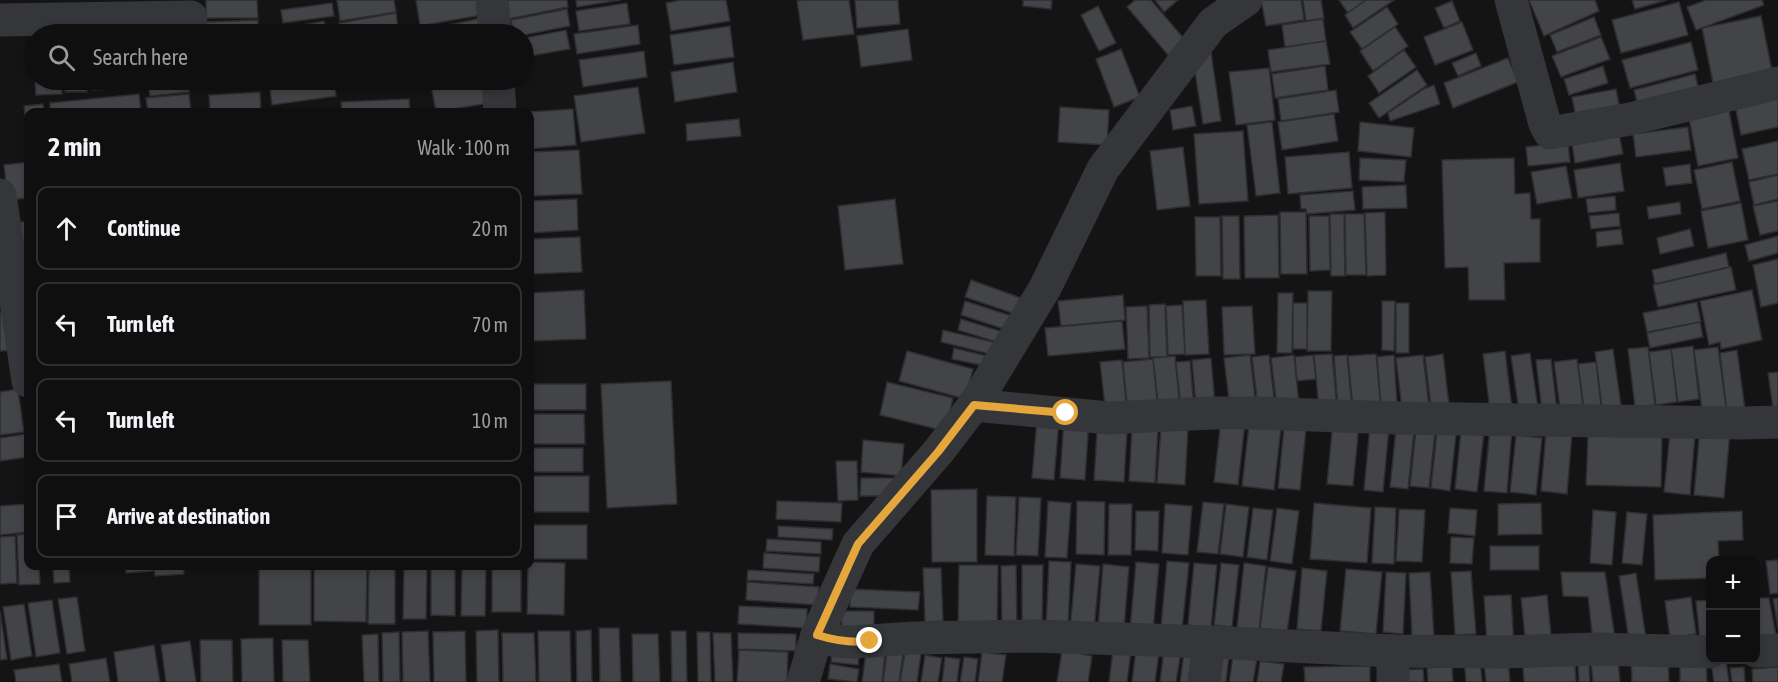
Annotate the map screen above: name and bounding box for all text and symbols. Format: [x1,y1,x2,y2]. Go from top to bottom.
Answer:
search box [24,24,534,90]
icon: search [45,41,78,74]
text: Search here [93,44,188,70]
text: 2 min [48,132,101,162]
text: Walk · 100 m [418,136,510,159]
icon: ahead [50,212,83,245]
text: Continue [107,215,181,241]
text: 20 m [472,217,508,240]
icon: left [50,308,83,341]
text: Turn left [107,311,174,337]
text: 70 m [472,313,508,336]
route start [1052,399,1078,425]
icon: left [50,404,83,437]
text: Turn left [107,407,174,433]
text: 10 m [472,409,508,432]
icon: arrive [50,500,83,533]
text: Arrive at destination [107,503,270,529]
map controls [1706,556,1760,664]
button: + [1706,556,1760,610]
button: − [1706,610,1760,664]
route end [856,627,882,653]

